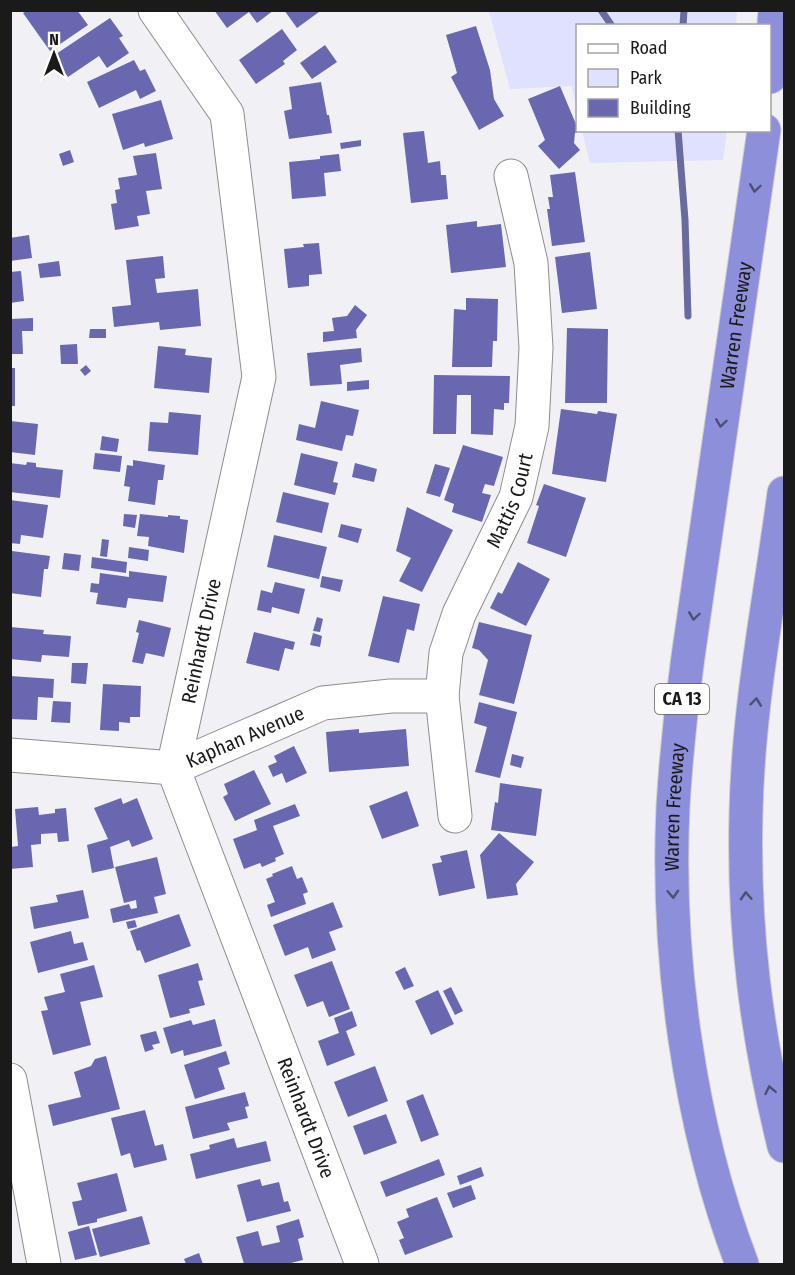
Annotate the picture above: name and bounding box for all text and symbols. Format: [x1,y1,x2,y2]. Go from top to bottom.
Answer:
north arrow [24,24,84,84]
legend [576,24,771,132]
text: N [49,30,59,49]
text: Road [630,37,667,59]
text: Park [630,67,663,89]
text: Building [630,97,691,119]
one-way arrow [750,184,762,193]
street label: Warren Freeway [715,260,757,391]
one-way arrow [716,418,728,428]
street label: Mattis Court [481,450,538,552]
street label: Reinhardt Drive [176,576,226,706]
one-way arrow [688,611,700,621]
road number: CA 13 [655,684,709,714]
one-way arrow [749,697,761,706]
street label: Kaphan Avenue [182,701,308,773]
street label: Warren Freeway [660,742,690,871]
one-way arrow [666,889,679,898]
one-way arrow [740,892,753,901]
street label: Reinhardt Drive [272,1054,340,1181]
one-way arrow [765,1085,778,1095]

